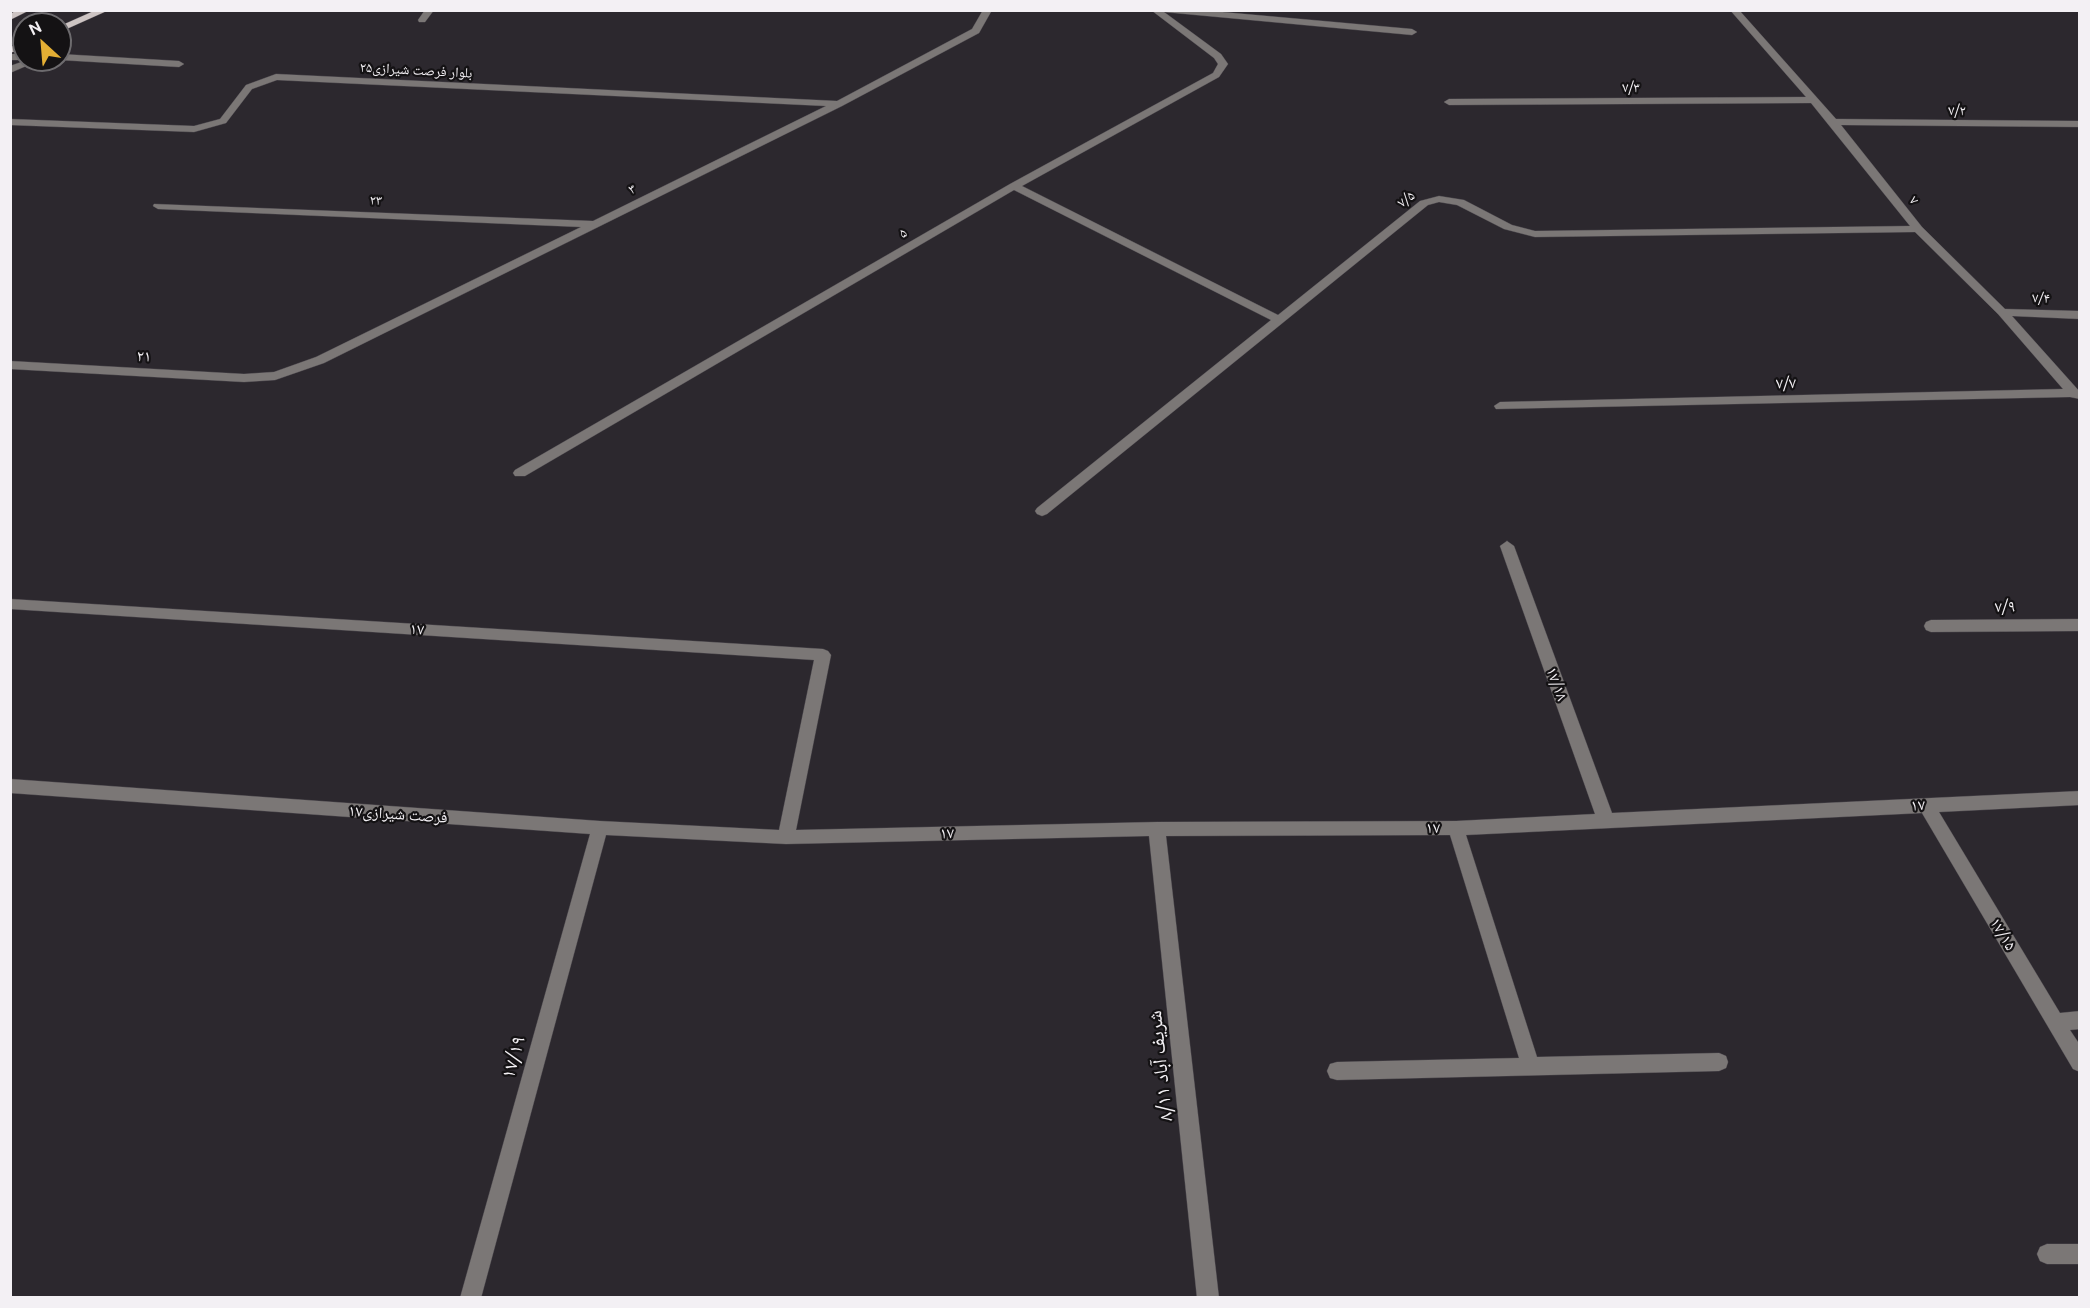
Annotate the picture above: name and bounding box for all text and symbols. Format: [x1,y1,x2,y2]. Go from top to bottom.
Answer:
north arrow [12,12,72,72]
text: N [26,17,44,38]
street label: بلوار فرصت شیرازی۲۵ [359,59,473,81]
street label: ۷/۳ [1622,79,1640,95]
street label: ۷/۲ [1948,102,1966,118]
street label: ۳ [625,180,639,198]
street label: ۷/۵ [1394,187,1418,211]
street label: ۲۳ [369,191,383,209]
street label: ۷ [1905,192,1923,208]
street label: ۵ [896,224,910,242]
street label: ۷/۴ [2032,289,2050,307]
street label: ۲۱ [136,346,152,366]
street label: ۷/۷ [1776,373,1796,393]
street label: ۷/۹ [1995,597,2015,617]
street label: ۱۷ [409,619,425,639]
street label: ۱۷/۱۸ [1542,664,1572,704]
street label: ۱۷ [1910,795,1926,815]
street label: ۱۷فرصت شیرازی [348,801,448,827]
street label: ۱۷ [1426,818,1440,838]
street label: ۱۷ [940,823,954,843]
street label: ۱۷/۱۵ [1986,914,2020,954]
street label: شریف آباد ۸/۱۱ [1142,1009,1178,1123]
street label: ۱۷/۱۹ [496,1033,530,1081]

